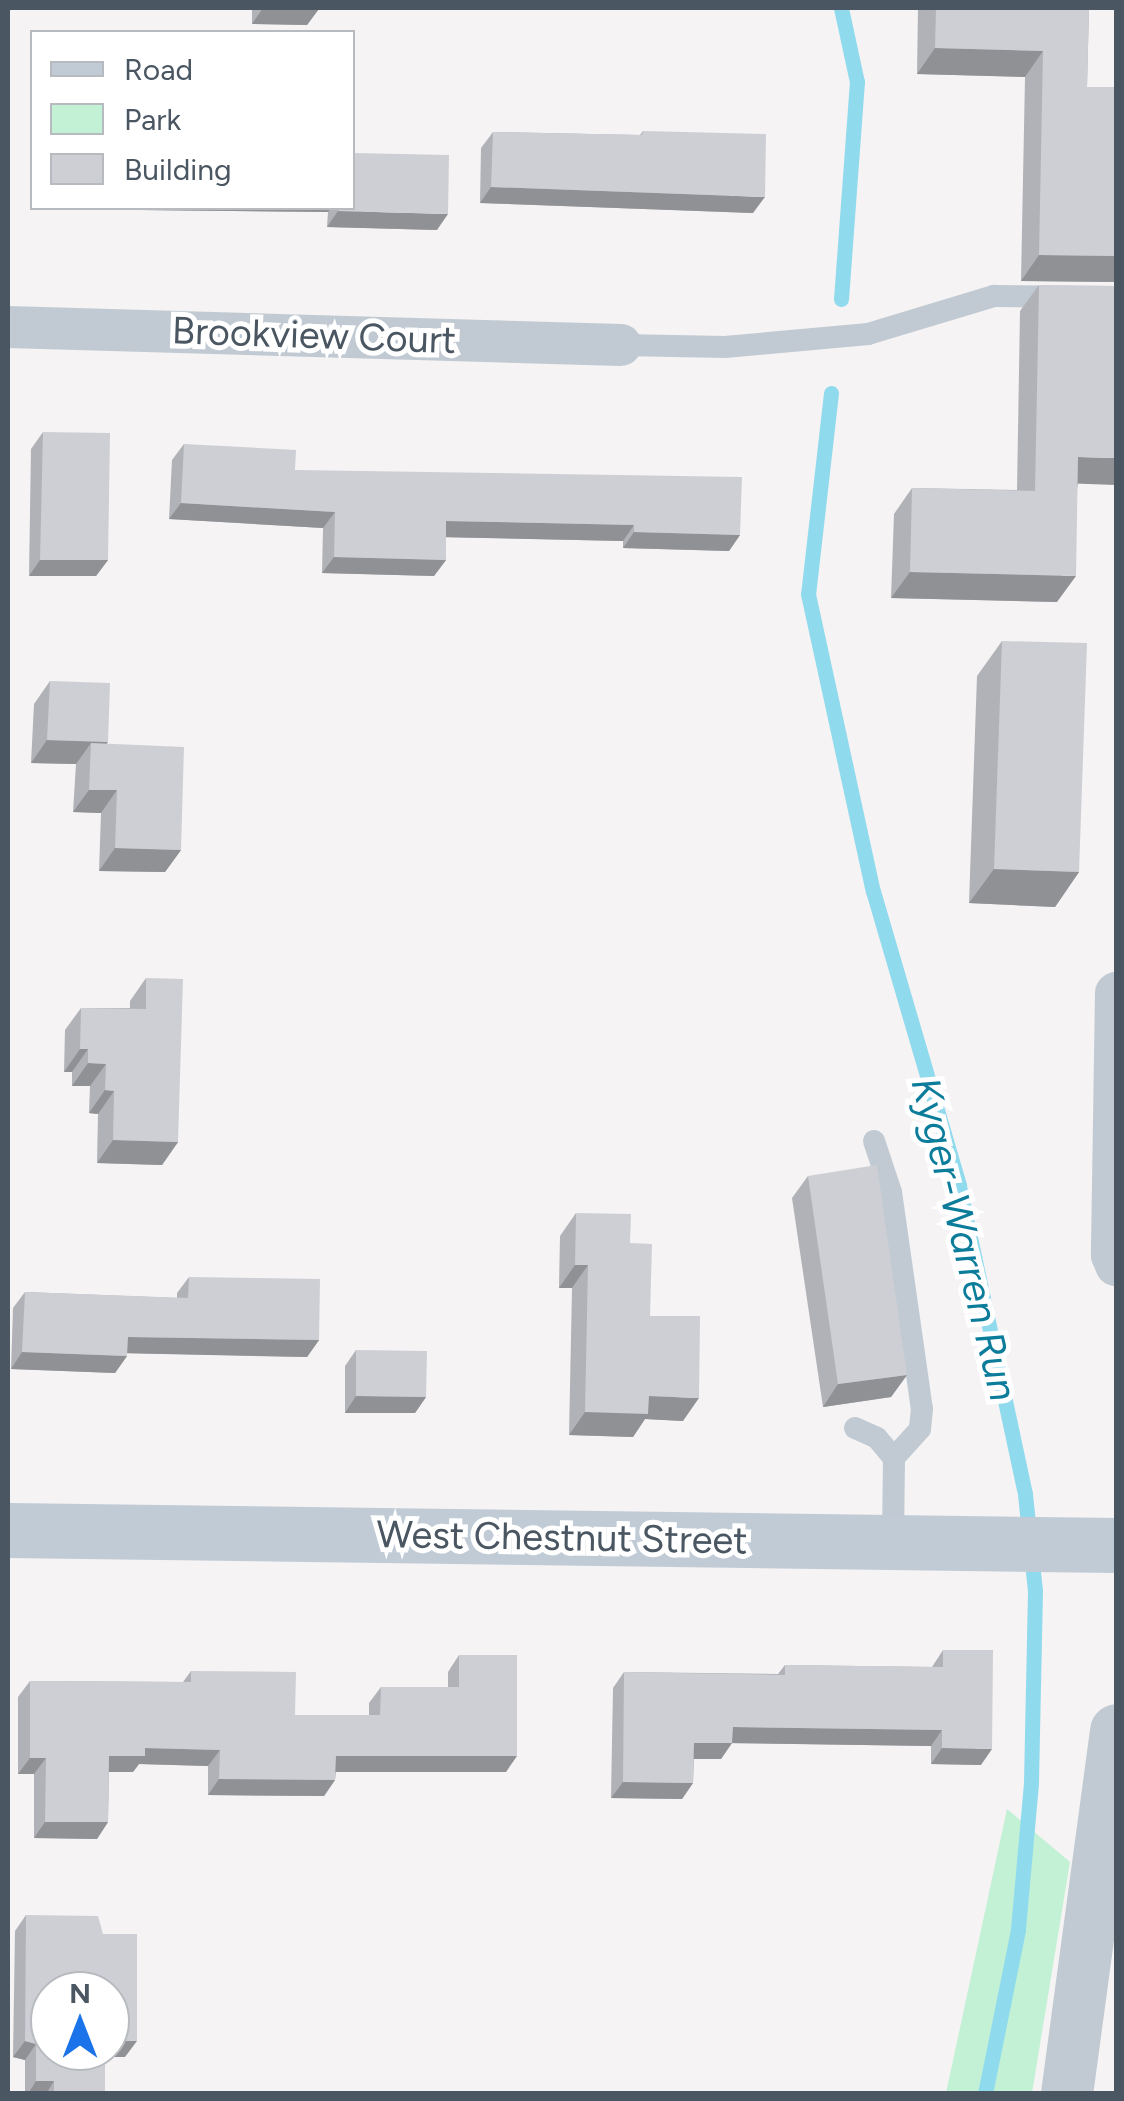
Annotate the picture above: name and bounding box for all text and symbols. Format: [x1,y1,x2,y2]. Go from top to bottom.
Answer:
legend [30,30,355,210]
text: Road [124,51,193,88]
text: Park [124,101,181,138]
text: Building [124,151,232,188]
street label: Brookview Court [171,308,457,364]
water label: Kyger-Warren Run [902,1072,1028,1406]
street label: West Chestnut Street [376,1512,748,1564]
north arrow [30,1971,130,2071]
text: N [69,1976,91,2010]

